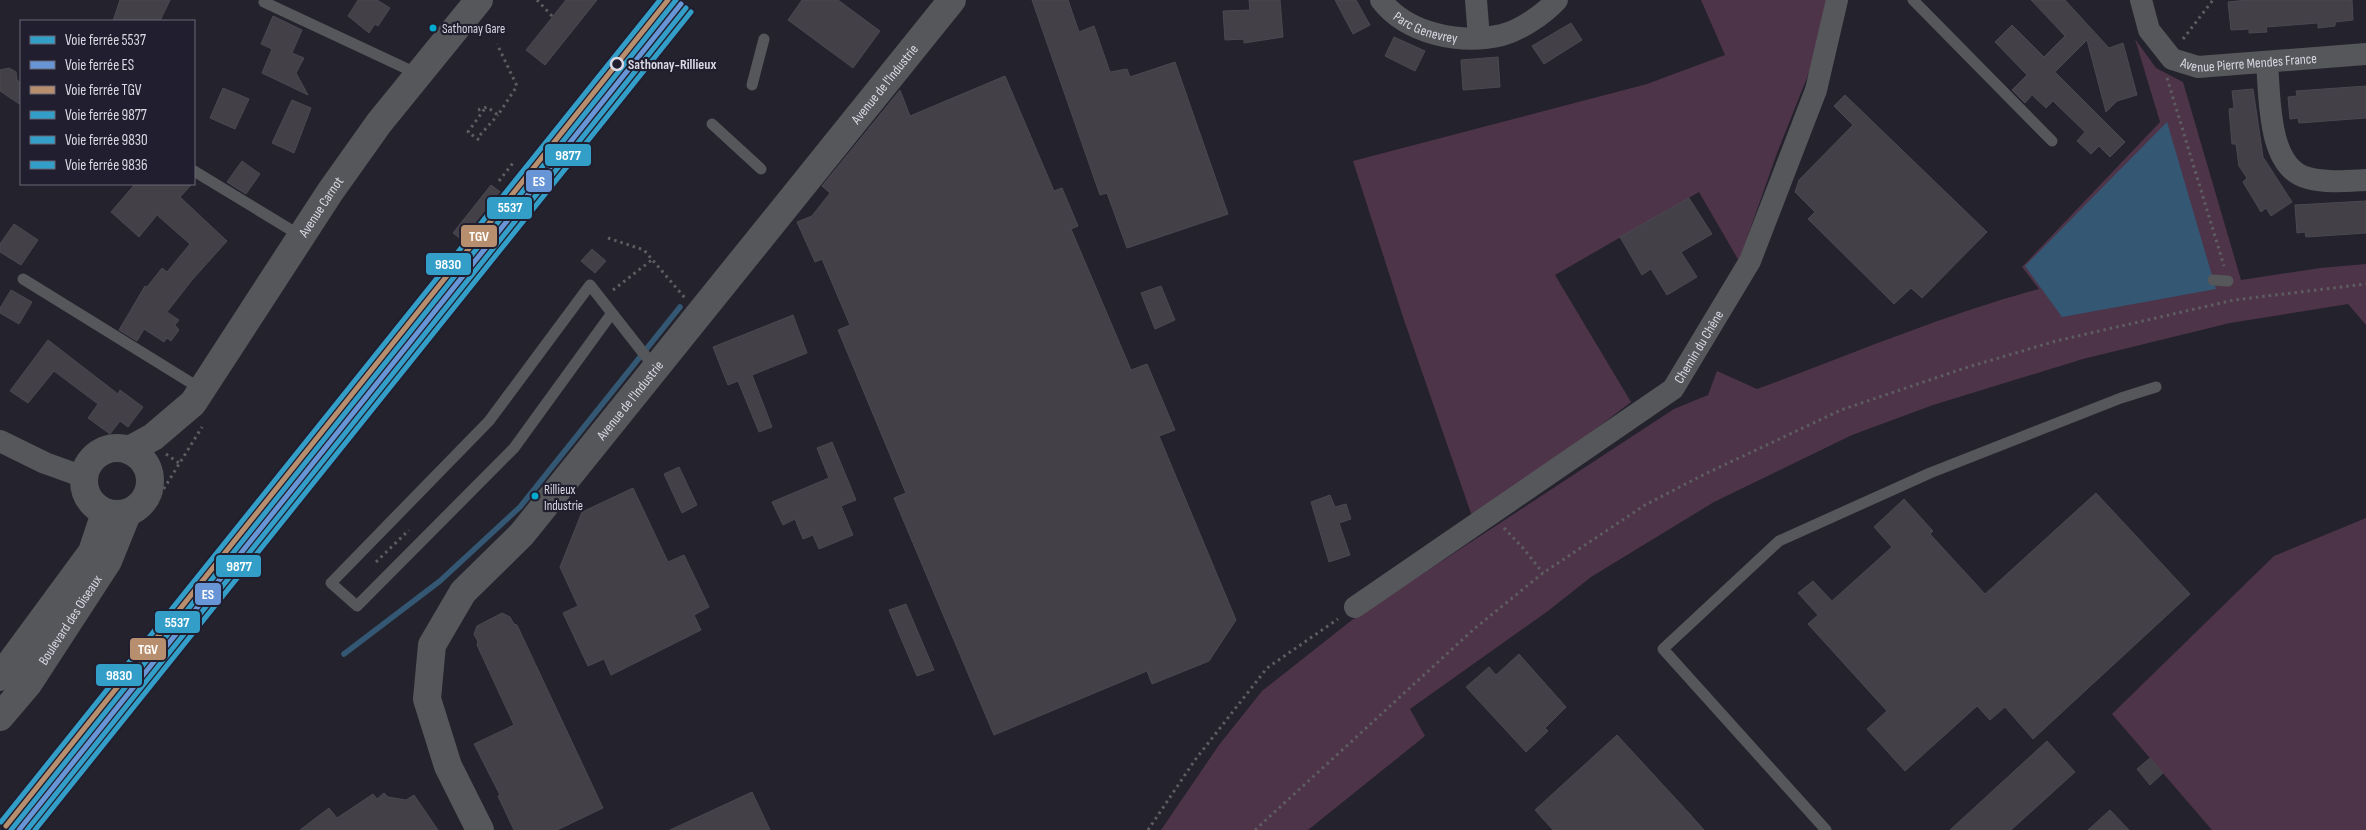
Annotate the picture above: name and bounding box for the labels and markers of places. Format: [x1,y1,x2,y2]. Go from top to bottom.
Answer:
place label: Sathonay Gare [442,21,505,37]
marker: Sathonay Gare [428,23,438,33]
place label: Sathonay-Rillieux [628,56,716,73]
marker: Sathonay-Rillieux [610,57,624,71]
place label: Rillieux Industrie [544,482,583,514]
marker: Rillieux Industrie [530,491,540,501]

